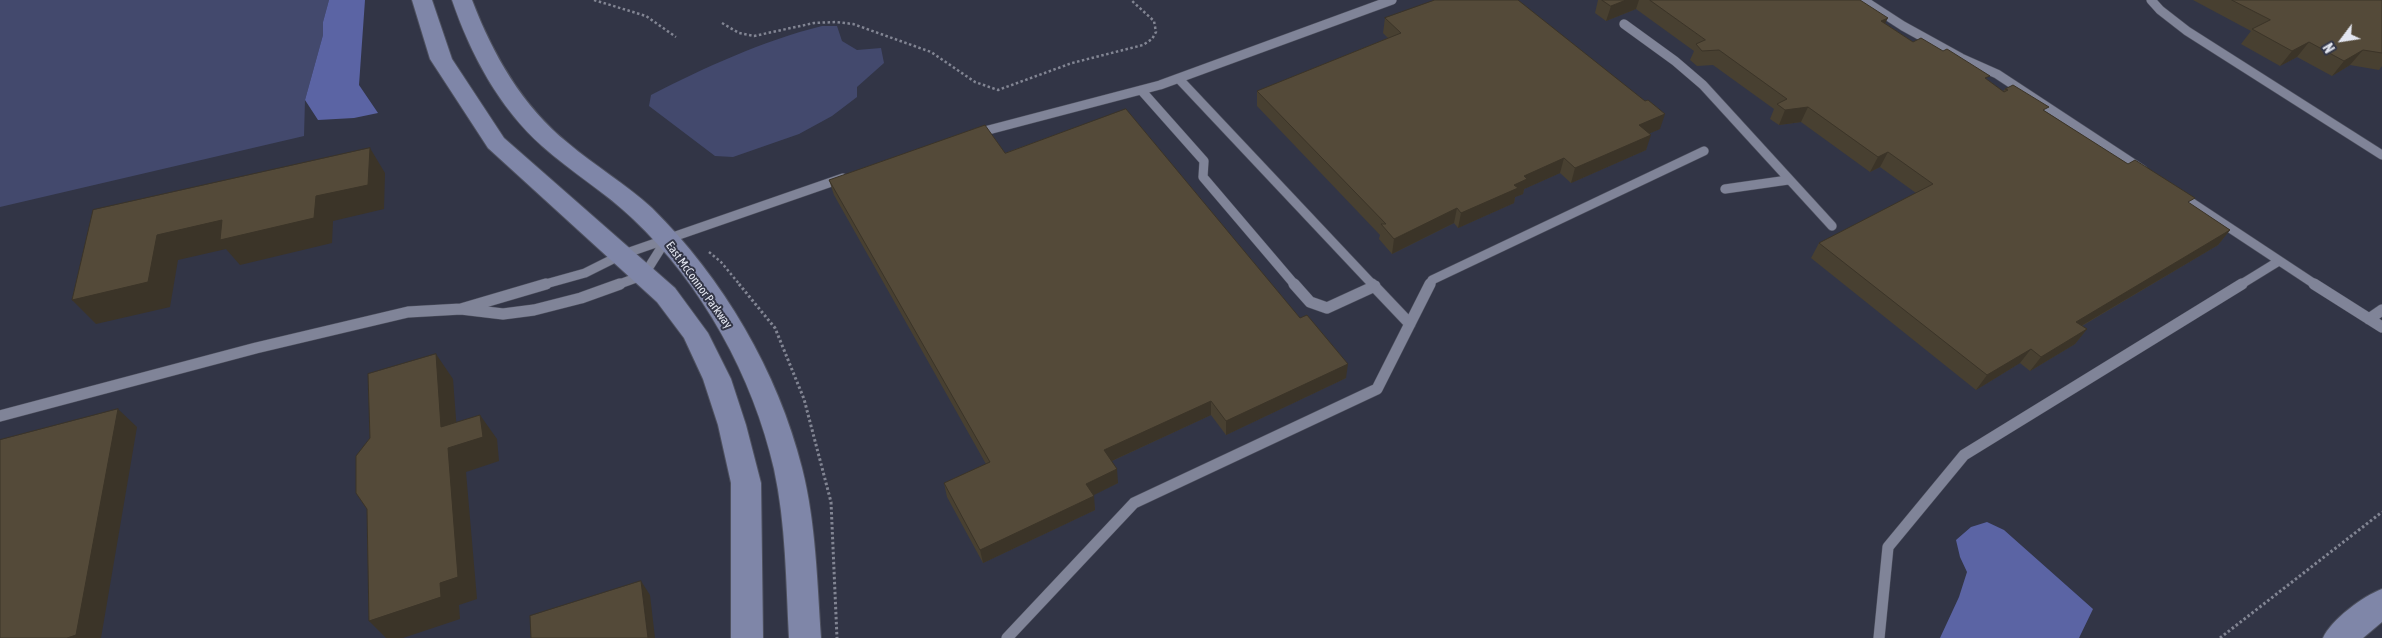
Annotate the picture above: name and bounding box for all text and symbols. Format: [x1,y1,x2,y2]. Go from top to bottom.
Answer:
north arrow [2317,15,2367,65]
text: N [2320,40,2338,55]
street label: East McConnor Parkway [663,239,735,331]

